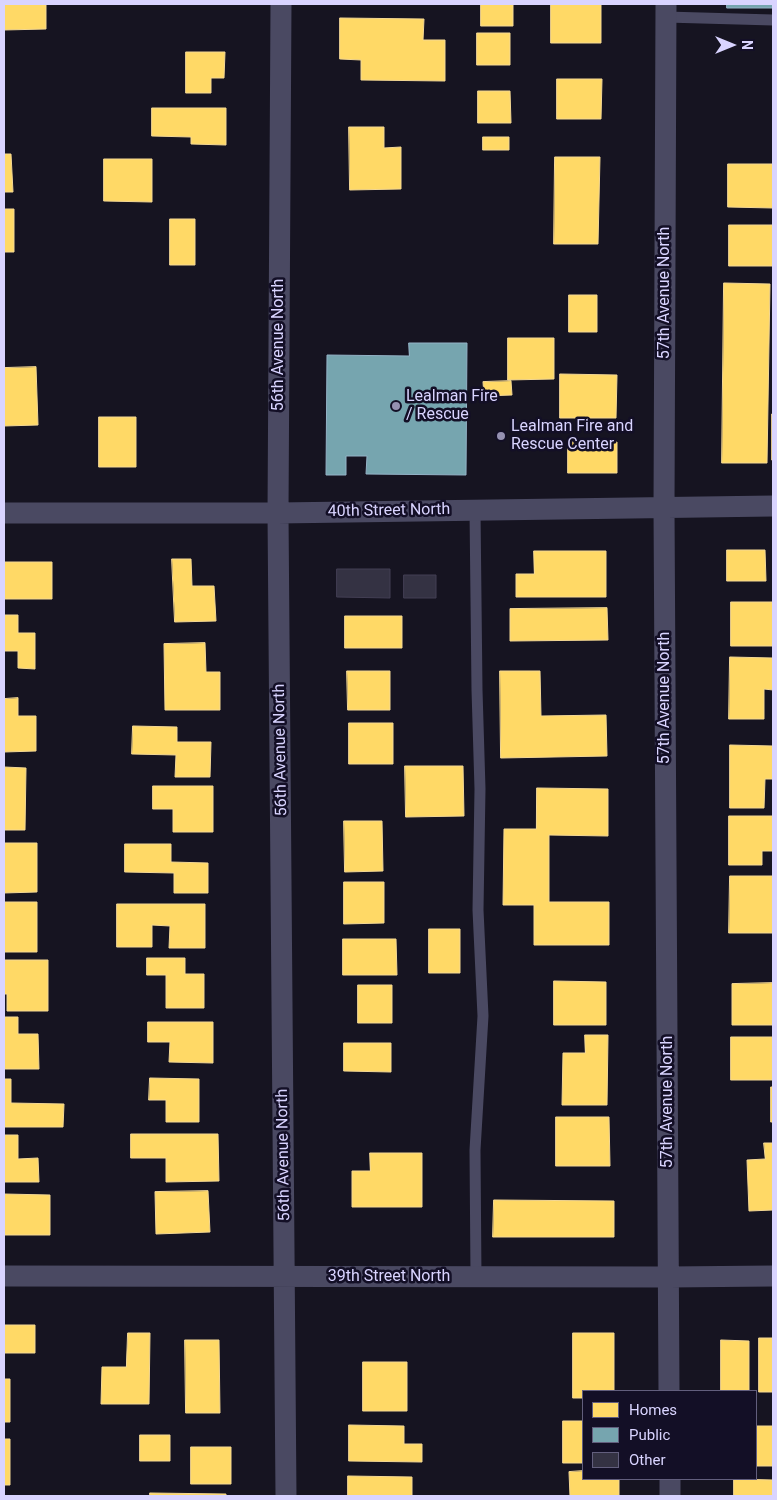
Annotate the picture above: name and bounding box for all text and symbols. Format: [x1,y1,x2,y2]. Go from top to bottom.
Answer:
north arrow [707,20,757,70]
text: N [739,40,755,50]
street label: 57th Avenue North [655,227,675,359]
street label: 56th Avenue North [269,279,289,411]
place label: Lealman Fire / Rescue [406,387,498,425]
marker: Lealman Fire / Rescue [390,400,402,412]
place label: Lealman Fire and Rescue Center [511,417,633,455]
marker: Lealman Fire and Rescue Center [495,430,507,442]
street label: 40th Street North [328,500,450,522]
street label: 57th Avenue North [655,632,675,764]
street label: 56th Avenue North [270,683,292,817]
street label: 57th Avenue North [658,1036,678,1168]
street label: 56th Avenue North [273,1088,295,1222]
street label: 39th Street North [328,1267,450,1287]
legend [582,1390,757,1480]
text: Homes [629,1401,677,1419]
text: Public [629,1426,670,1444]
text: Other [629,1451,666,1469]

